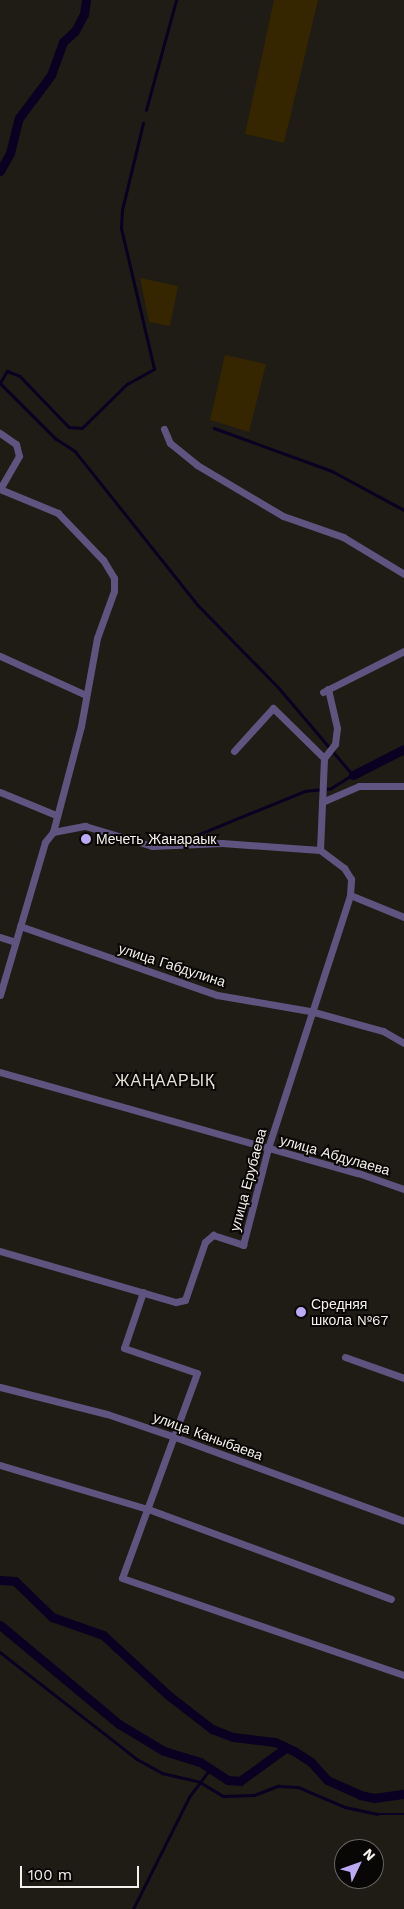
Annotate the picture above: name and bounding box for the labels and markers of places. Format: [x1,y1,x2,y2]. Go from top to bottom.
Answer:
place label: Мечеть Жанараык [96,831,216,847]
marker: Мечеть Жанараык [80,833,92,845]
place label: Средняя школа №67 [311,1296,388,1328]
marker: Средняя школа №67 [295,1306,307,1318]

